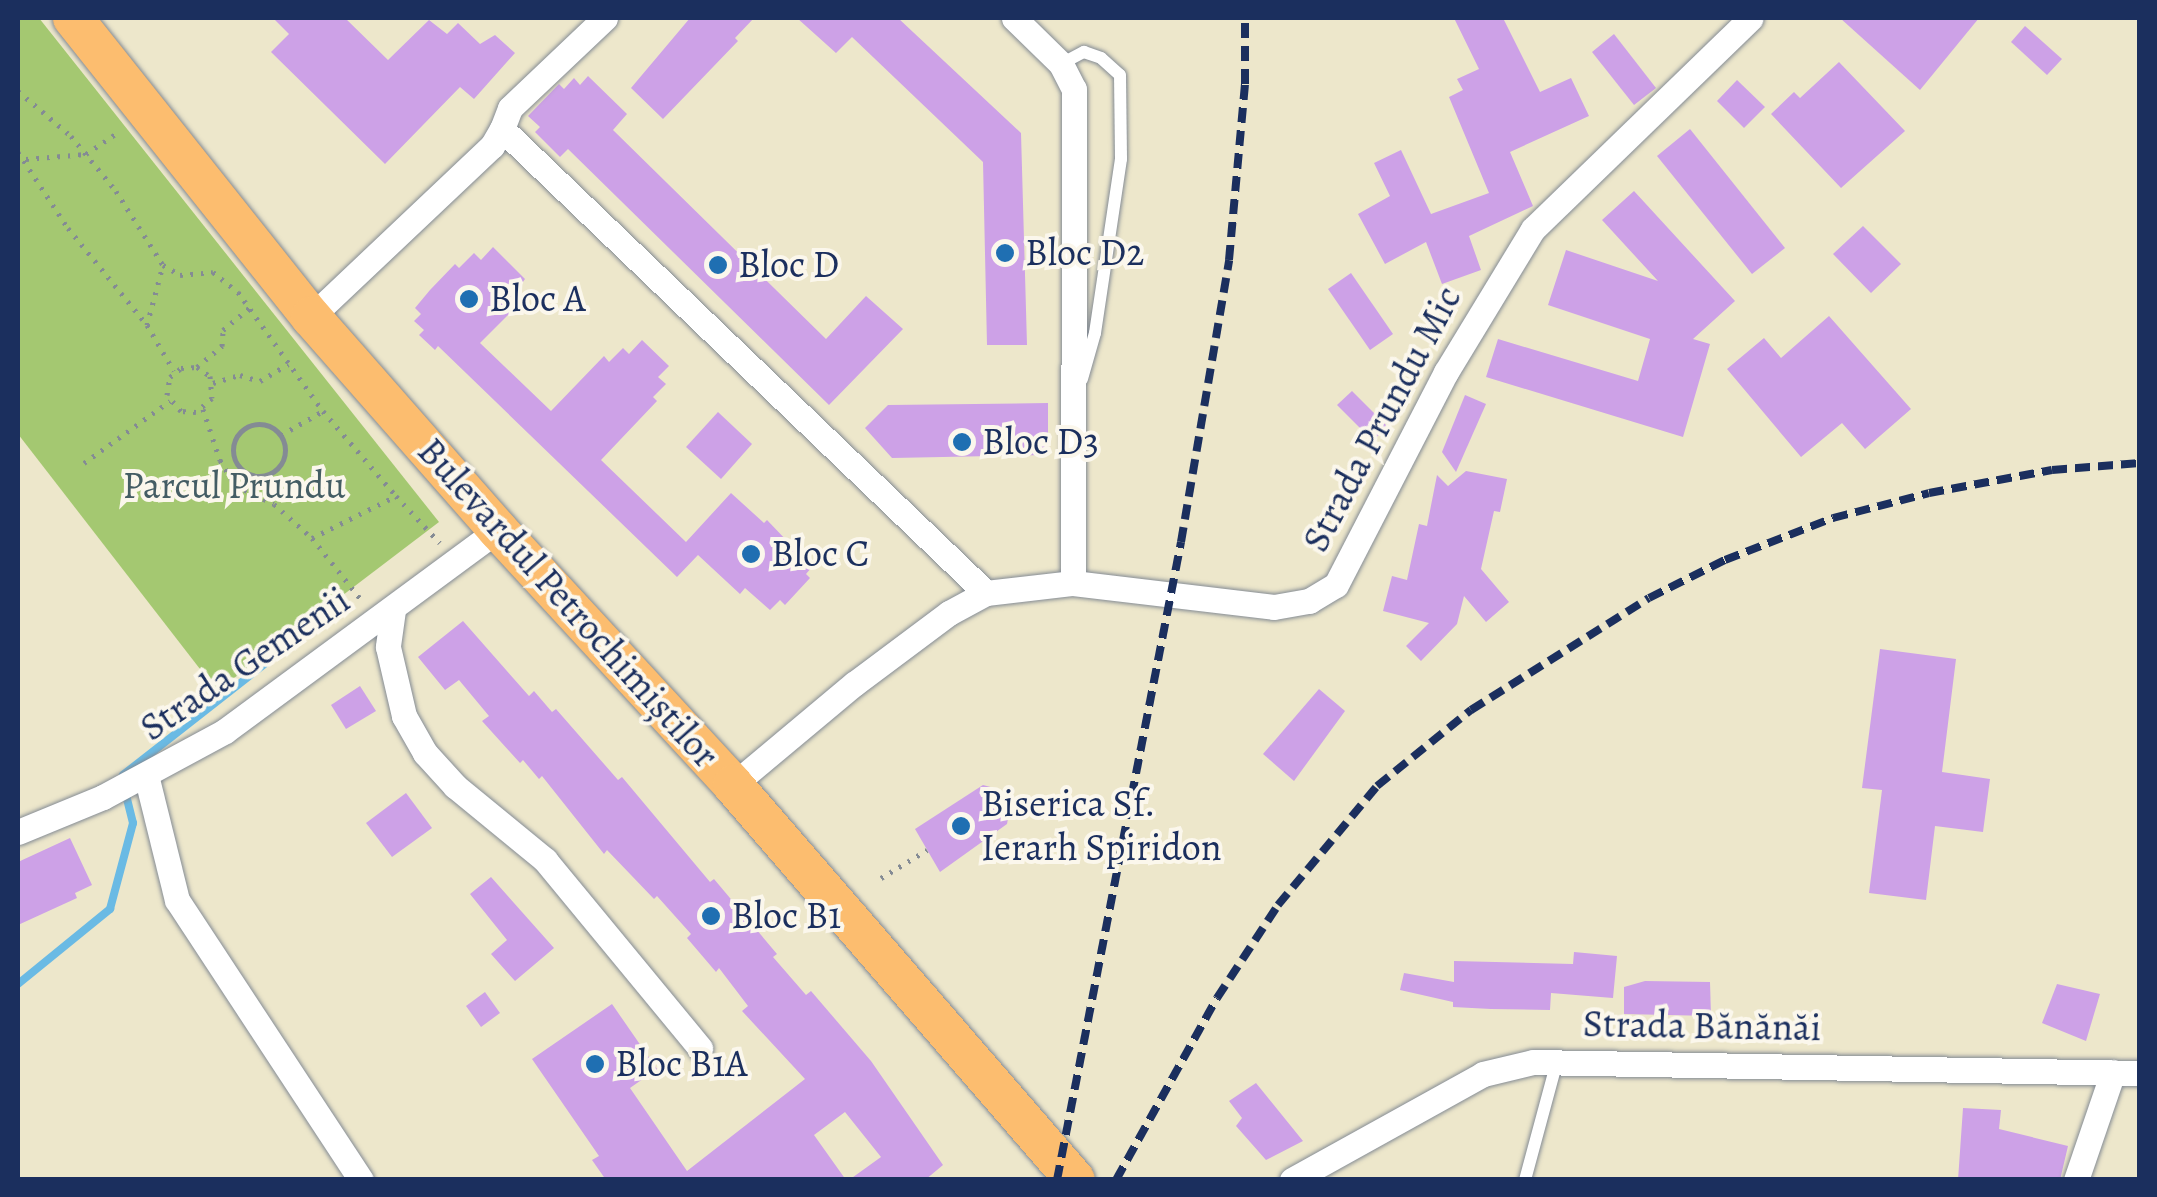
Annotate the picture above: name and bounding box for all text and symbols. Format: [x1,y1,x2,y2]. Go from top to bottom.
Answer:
place label: Bloc D2 [1025,230,1144,276]
place label: Bloc D [738,242,839,288]
marker: Bloc D2 [994,242,1016,264]
marker: Bloc D [707,254,729,276]
place label: Bloc A [489,276,586,322]
street label: Strada Prundu Mic [1293,279,1471,559]
marker: Bloc A [458,288,480,310]
place label: Bloc D3 [982,419,1099,465]
street label: Bulevardul Petrochimiștilor [408,429,728,777]
marker: Bloc D3 [951,431,973,453]
park label: Parcul Prundu [123,463,345,509]
place label: Bloc C [771,531,869,577]
marker: Bloc C [740,543,762,565]
street label: Strada Gemenii [132,577,358,751]
place label: Biserica Sf. Ierarh Spiridon [981,781,1222,871]
marker: Biserica Sf. Ierarh Spiridon [950,815,972,837]
place label: Bloc B1 [731,893,841,939]
marker: Bloc B1 [700,905,722,927]
street label: Strada Bănănăi [1582,1001,1822,1051]
place label: Bloc B1A [615,1041,747,1087]
marker: Bloc B1A [584,1053,606,1075]

